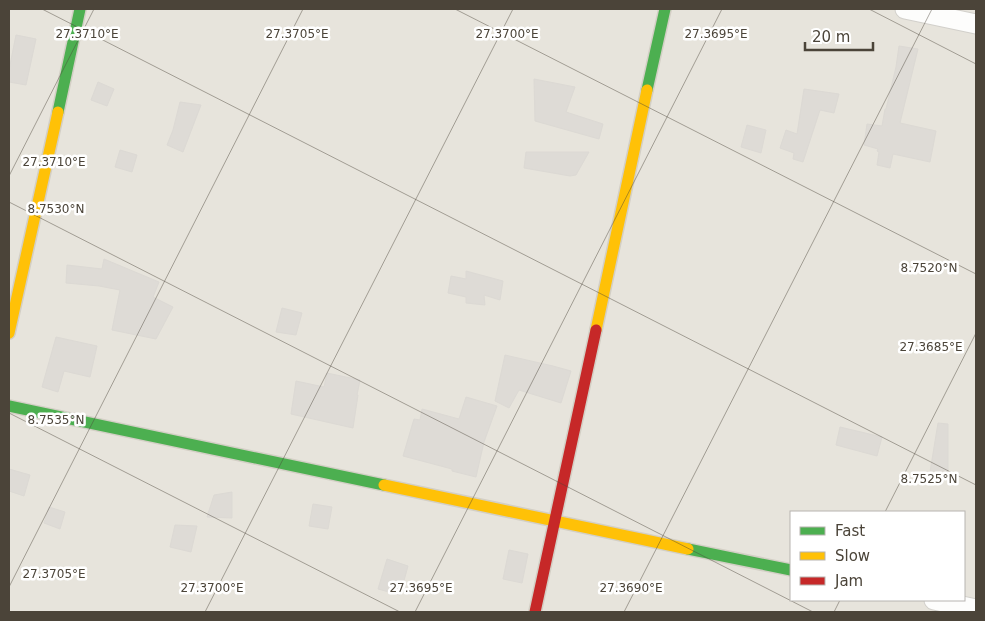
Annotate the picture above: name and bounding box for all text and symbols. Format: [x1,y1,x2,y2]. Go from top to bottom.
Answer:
scale bar [805,20,872,52]
text: 27.3710°E [55,27,119,41]
text: 27.3705°E [265,27,329,41]
text: 27.3700°E [475,27,539,41]
text: 27.3695°E [684,27,748,41]
text: 20 m [812,28,850,46]
text: 27.3710°E [22,155,86,169]
text: 8.7530°N [28,202,84,216]
text: 8.7520°N [901,261,957,275]
text: 27.3685°E [899,340,963,354]
text: 8.7535°N [28,413,84,427]
text: 8.7525°N [901,472,957,486]
legend [790,511,965,601]
text: Fast [835,522,865,540]
text: Slow [835,547,870,565]
text: 27.3705°E [22,567,86,581]
text: Jam [834,572,863,590]
text: 27.3700°E [180,581,244,595]
text: 27.3695°E [389,581,453,595]
text: 27.3690°E [599,581,663,595]

